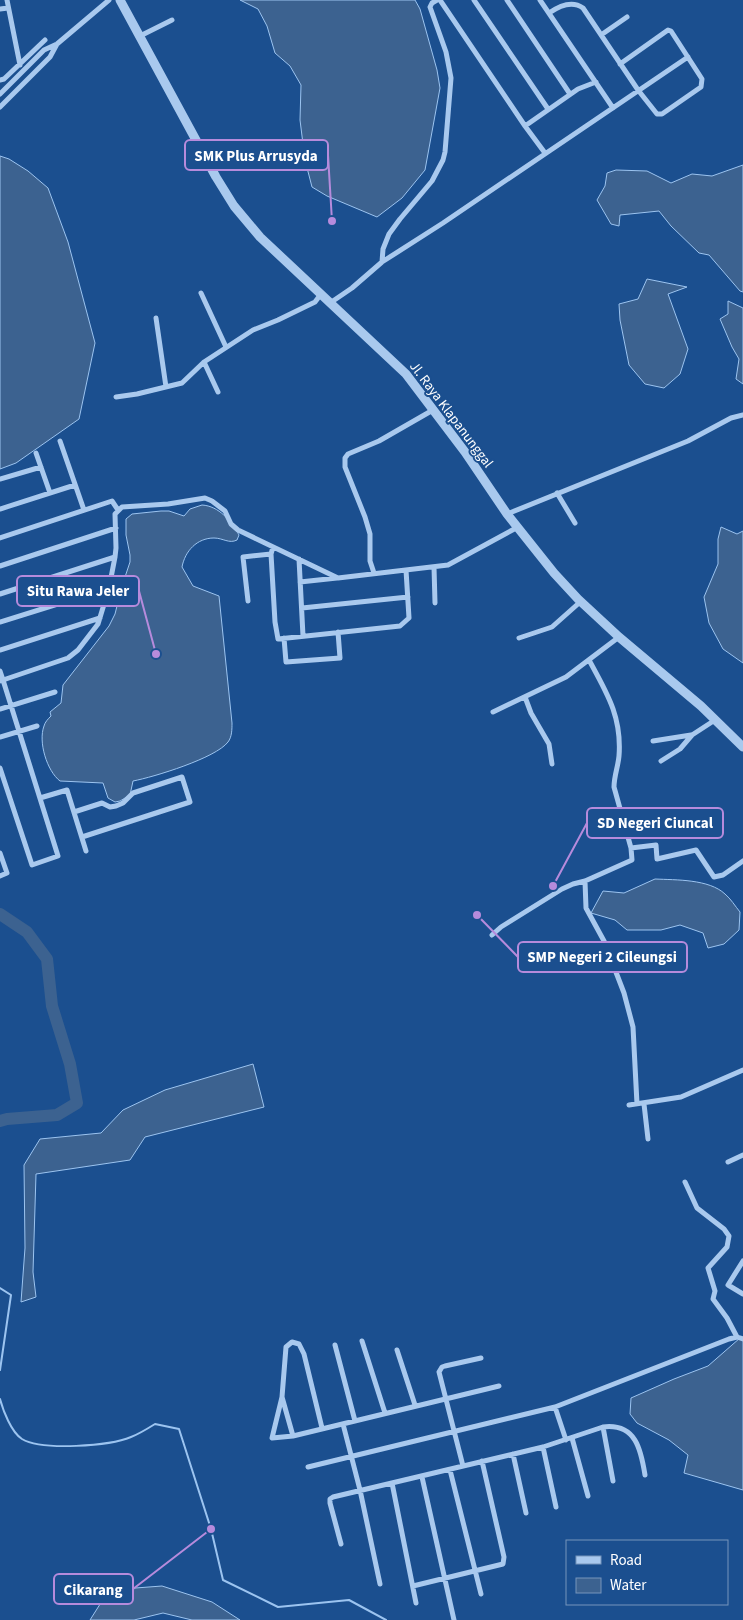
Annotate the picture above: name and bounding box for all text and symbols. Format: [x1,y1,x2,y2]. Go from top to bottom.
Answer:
callout: SMK Plus Arrusyda [185,140,328,170]
text: SMK Plus Arrusyda [194,146,318,167]
street label: Jl. Raya Klapanunggal [404,358,498,473]
callout: Situ Rawa Jeler [17,576,139,606]
text: Situ Rawa Jeler [27,581,129,602]
callout: SD Negeri Ciuncal [587,808,723,838]
text: SD Negeri Ciuncal [597,813,714,834]
callout: SMP Negeri 2 Cileungsi [518,942,687,972]
text: SMP Negeri 2 Cileungsi [527,947,677,968]
legend [566,1540,728,1605]
text: Road [610,1550,642,1571]
callout: Cikarang [54,1574,133,1604]
text: Water [610,1575,647,1596]
text: Cikarang [64,1580,122,1601]

